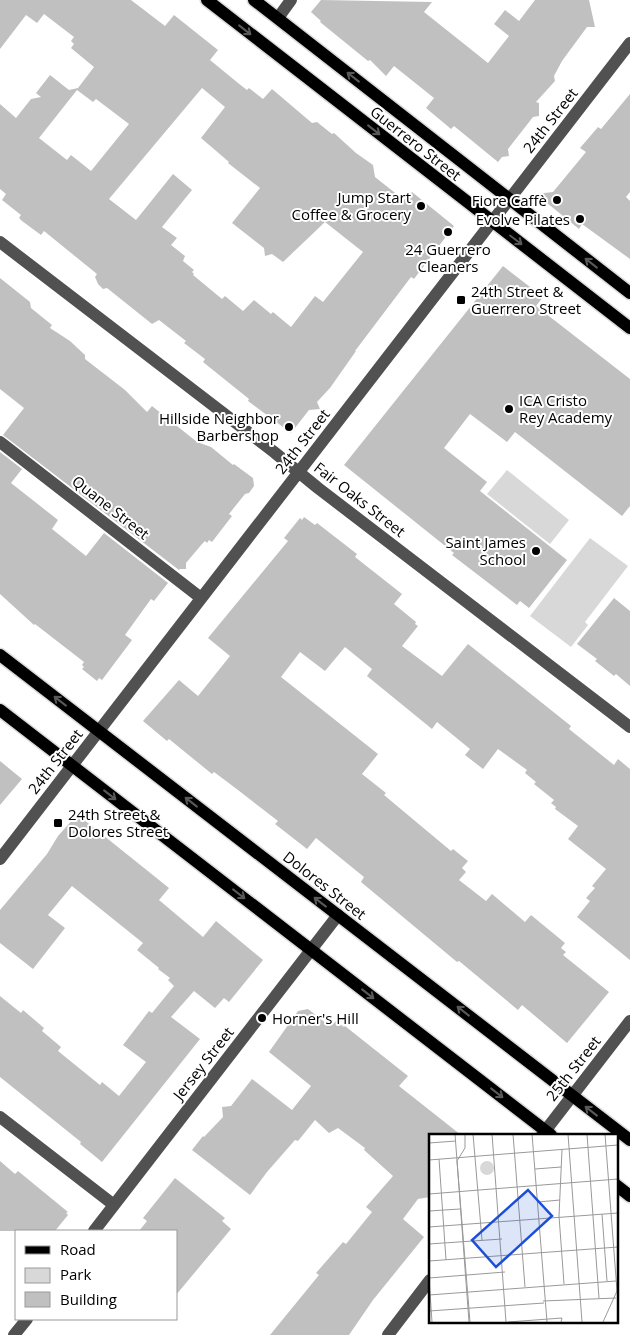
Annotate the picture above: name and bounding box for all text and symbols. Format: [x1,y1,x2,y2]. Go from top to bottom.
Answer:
one-way arrow [238,25,252,35]
one-way arrow [347,72,360,83]
street label: 24th Street [518,83,582,157]
street label: Guerrero Street [366,101,466,185]
one-way arrow [367,124,380,135]
place label: Jump Start Coffee & Grocery [292,187,411,224]
place label: Fiore Caffè [472,190,547,210]
marker: Fiore Caffè [551,194,563,206]
marker: Jump Start Coffee & Grocery [415,200,427,212]
place label: Evolve Pilates [476,209,570,229]
marker: Evolve Pilates [574,213,586,225]
marker: 24 Guerrero Cleaners [442,226,454,238]
one-way arrow [509,235,523,245]
place label: 24 Guerrero Cleaners [405,239,491,276]
one-way arrow [585,258,598,269]
place label: 24th Street & Guerrero Street [471,281,581,318]
marker: 24th Street & Guerrero Street [455,294,467,306]
place label: ICA Cristo Rey Academy [519,390,613,427]
marker: ICA Cristo Rey Academy [503,403,515,415]
street label: 24th Street [270,404,334,478]
place label: Hillside Neighbor Barbershop [159,408,279,445]
marker: Hillside Neighbor Barbershop [283,421,295,433]
street label: Fair Oaks Street [310,457,410,541]
street label: Quane Street [68,471,154,543]
place label: Saint James School [445,532,526,569]
marker: Saint James School [530,545,542,557]
one-way arrow [53,696,67,706]
street label: 24th Street [23,724,87,798]
one-way arrow [104,790,117,801]
one-way arrow [185,797,198,808]
place label: 24th Street & Dolores Street [68,804,168,841]
marker: 24th Street & Dolores Street [52,817,64,829]
street label: Dolores Street [279,846,371,924]
one-way arrow [232,889,245,900]
one-way arrow [314,896,327,907]
one-way arrow [361,988,374,999]
one-way arrow [457,1006,470,1017]
place label: Horner's Hill [272,1008,359,1028]
marker: Horner's Hill [256,1012,268,1024]
street label: Jersey Street [167,1022,238,1105]
street label: 25th Street [541,1031,605,1105]
one-way arrow [490,1087,503,1098]
one-way arrow [585,1105,598,1116]
inset map [429,1134,618,1322]
legend [15,1230,178,1320]
text: Road [60,1239,96,1259]
text: Park [60,1264,91,1284]
text: Building [60,1289,117,1309]

